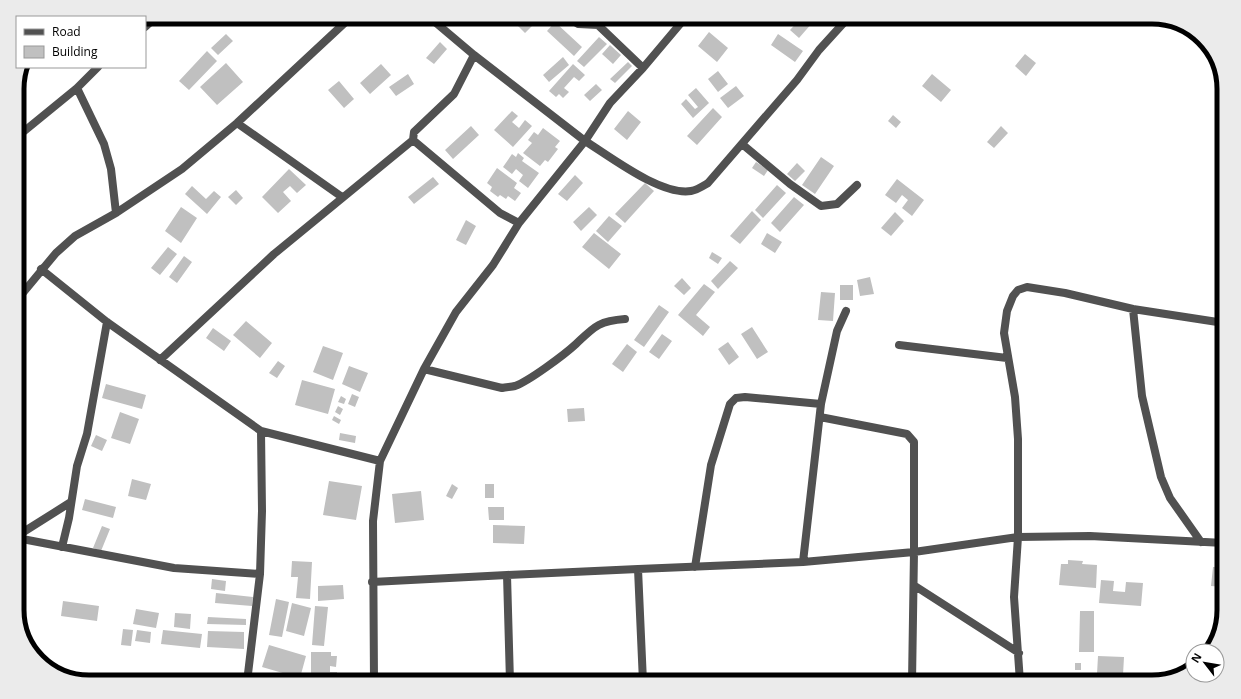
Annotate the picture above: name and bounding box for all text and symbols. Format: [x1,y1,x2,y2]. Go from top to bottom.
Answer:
legend [16,16,146,68]
text: Road [52,23,81,40]
text: Building [52,43,98,60]
north arrow [1185,643,1225,683]
text: N [1187,650,1205,665]

